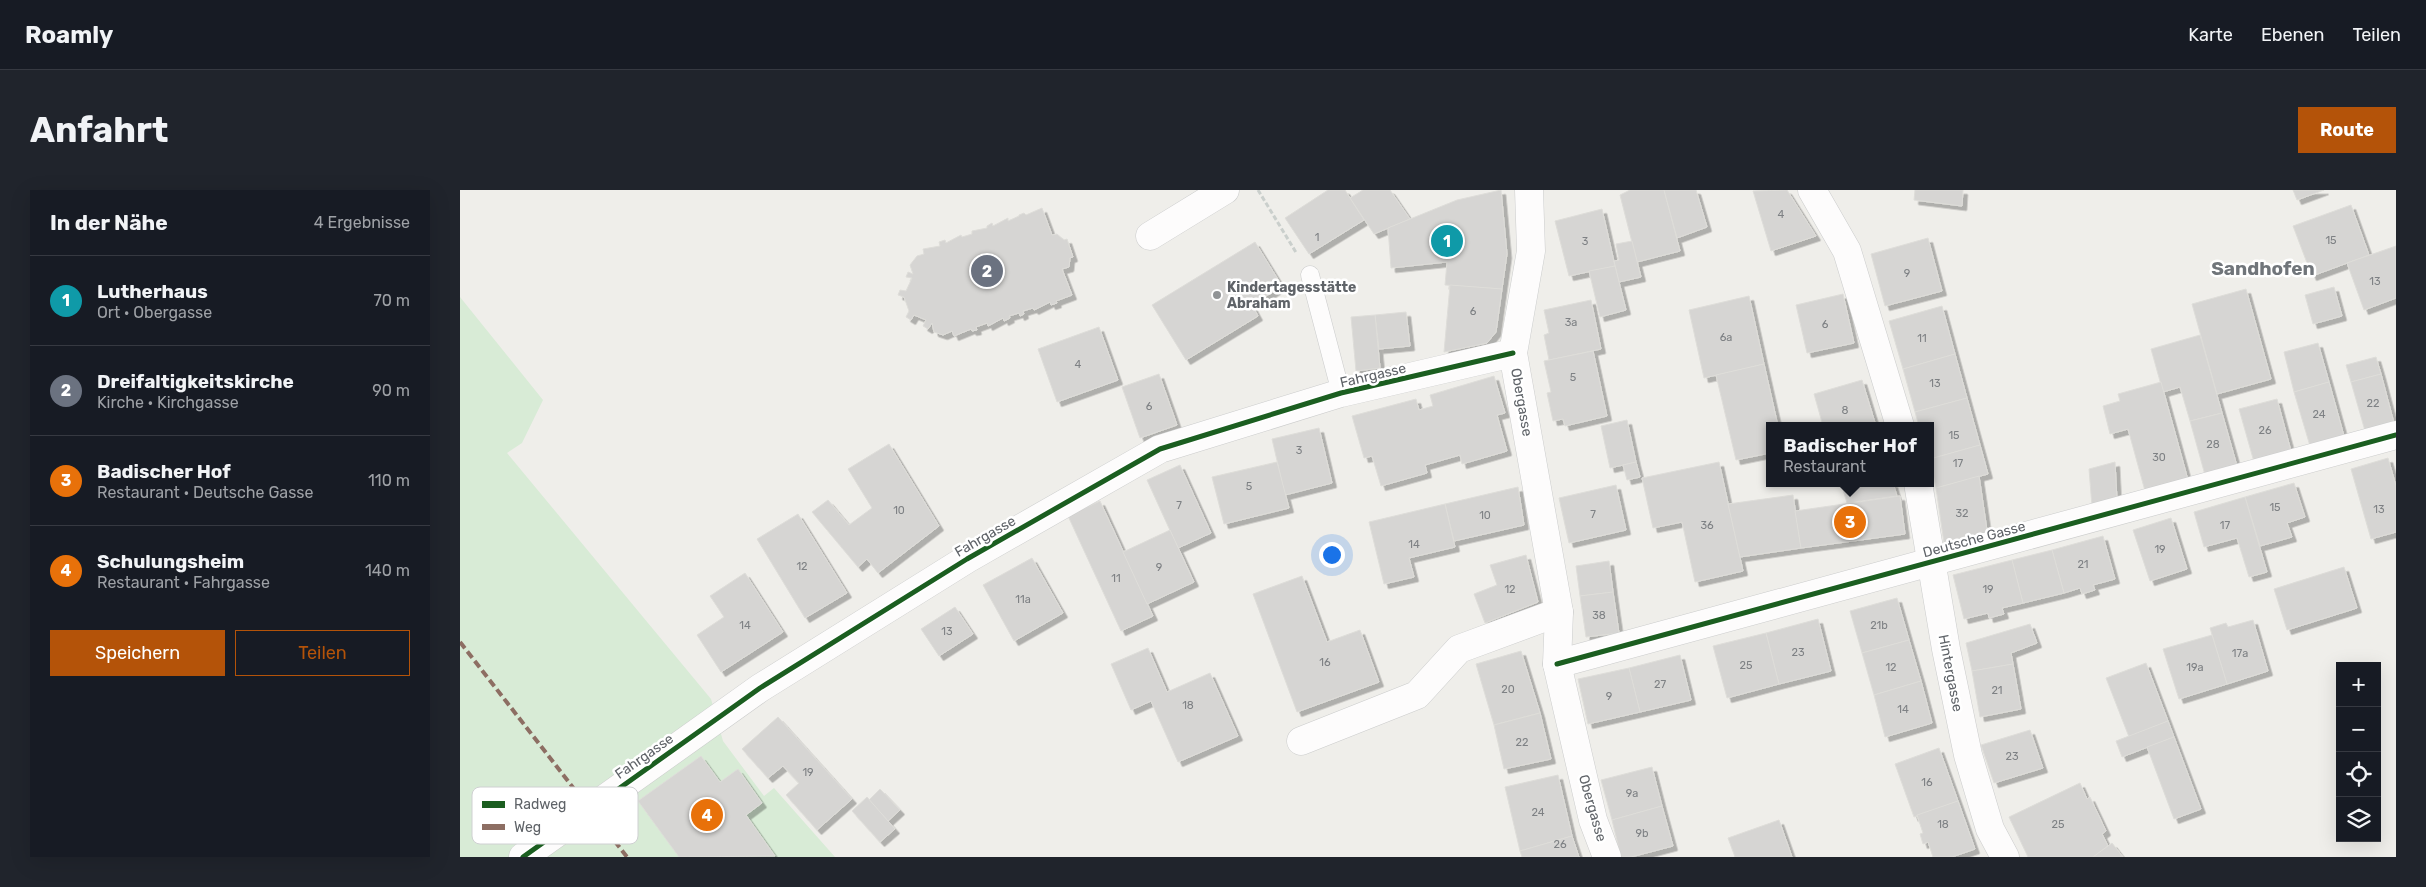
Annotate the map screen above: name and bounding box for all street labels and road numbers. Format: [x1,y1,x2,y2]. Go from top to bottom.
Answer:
street label: Fahrgasse [1338,360,1408,391]
street label: Obergasse [1507,367,1536,438]
street label: Fahrgasse [952,512,1019,561]
street label: Deutsche Gasse [1921,518,2027,561]
street label: Hintergasse [1935,633,1966,713]
street label: Fahrgasse [612,730,677,783]
street label: Obergasse [1575,773,1610,844]

